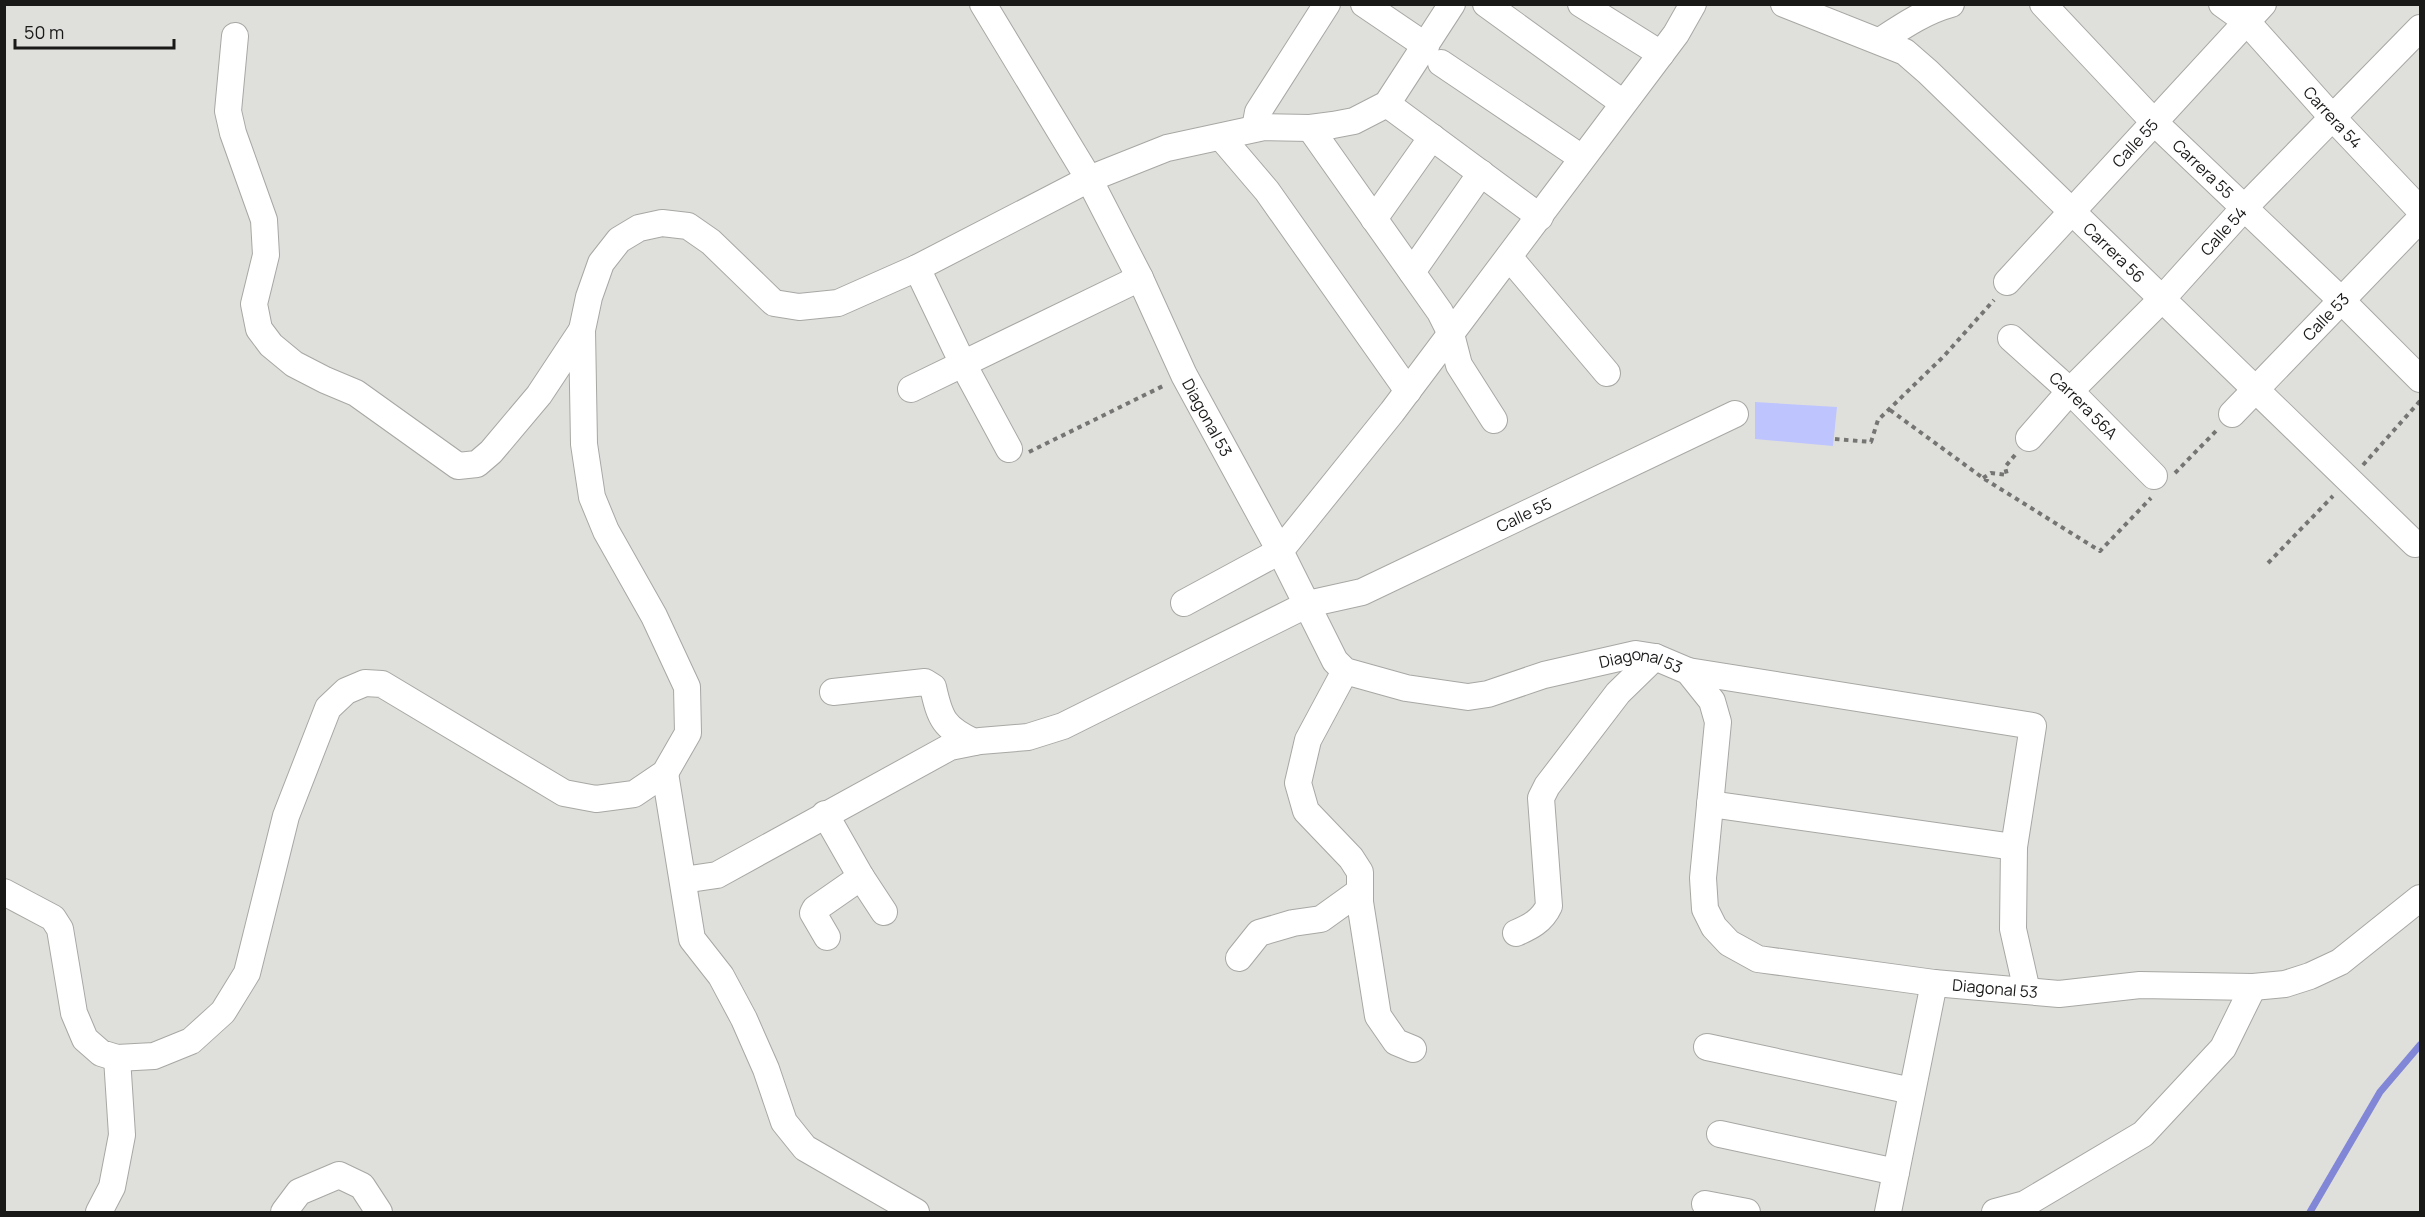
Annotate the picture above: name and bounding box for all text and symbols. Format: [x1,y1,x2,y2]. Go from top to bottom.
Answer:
scale bar [15,12,174,50]
text: 50 m [24,20,64,44]
street label: Carrera 54 [2299,81,2367,153]
street label: Calle 55 [2107,114,2163,172]
street label: Carrera 55 [2168,134,2239,203]
street label: Calle 54 [2195,202,2251,260]
street label: Carrera 56 [2079,218,2150,287]
street label: Calle 53 [2297,288,2354,346]
street label: Carrera 56A [2045,367,2123,444]
street label: Diagonal 53 [1177,375,1237,461]
street label: Calle 55 [1493,492,1555,537]
street label: Diagonal 53 [1597,642,1686,678]
street label: Diagonal 53 [1951,974,2039,1003]

